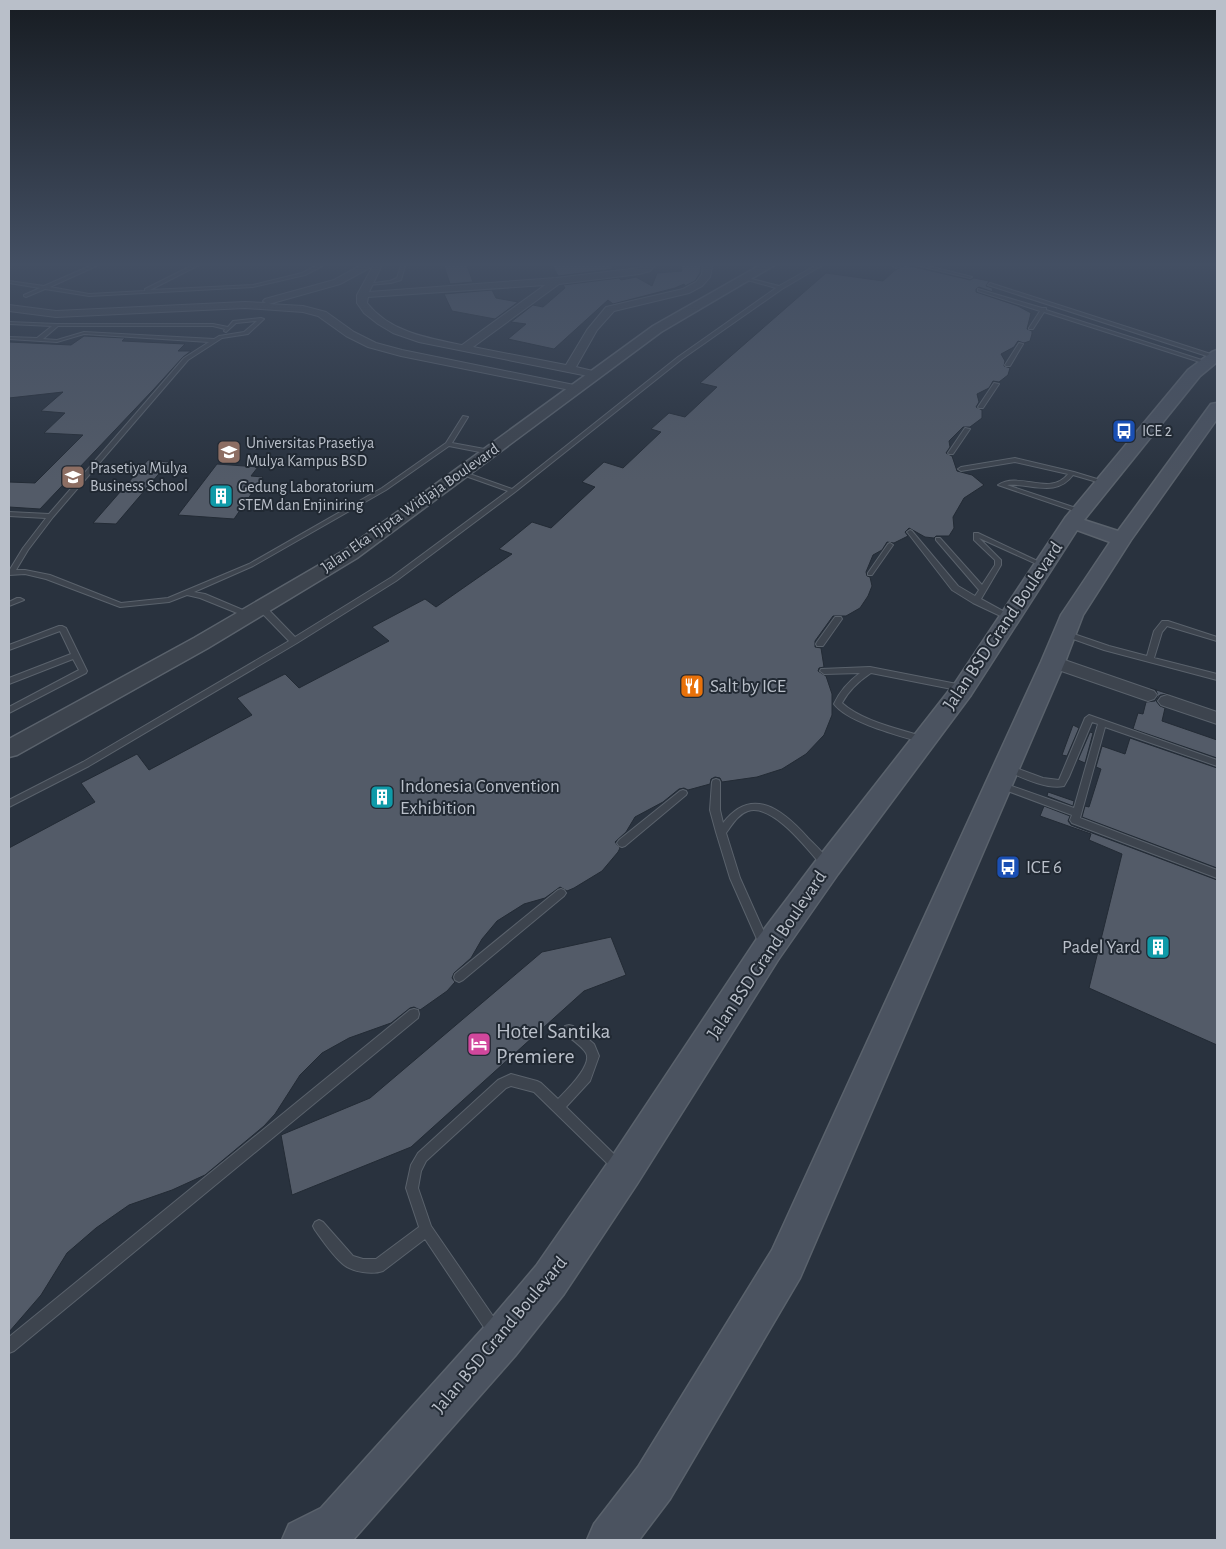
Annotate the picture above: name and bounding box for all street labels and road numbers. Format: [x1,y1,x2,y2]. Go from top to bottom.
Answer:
street label: Jalan Eka Tjipta Widjaja Boulevard [318,440,502,576]
street label: Jalan BSD Grand Boulevard [940,538,1066,713]
street label: Jalan BSD Grand Boulevard [704,867,830,1042]
street label: Jalan BSD Grand Boulevard [429,1253,571,1417]

